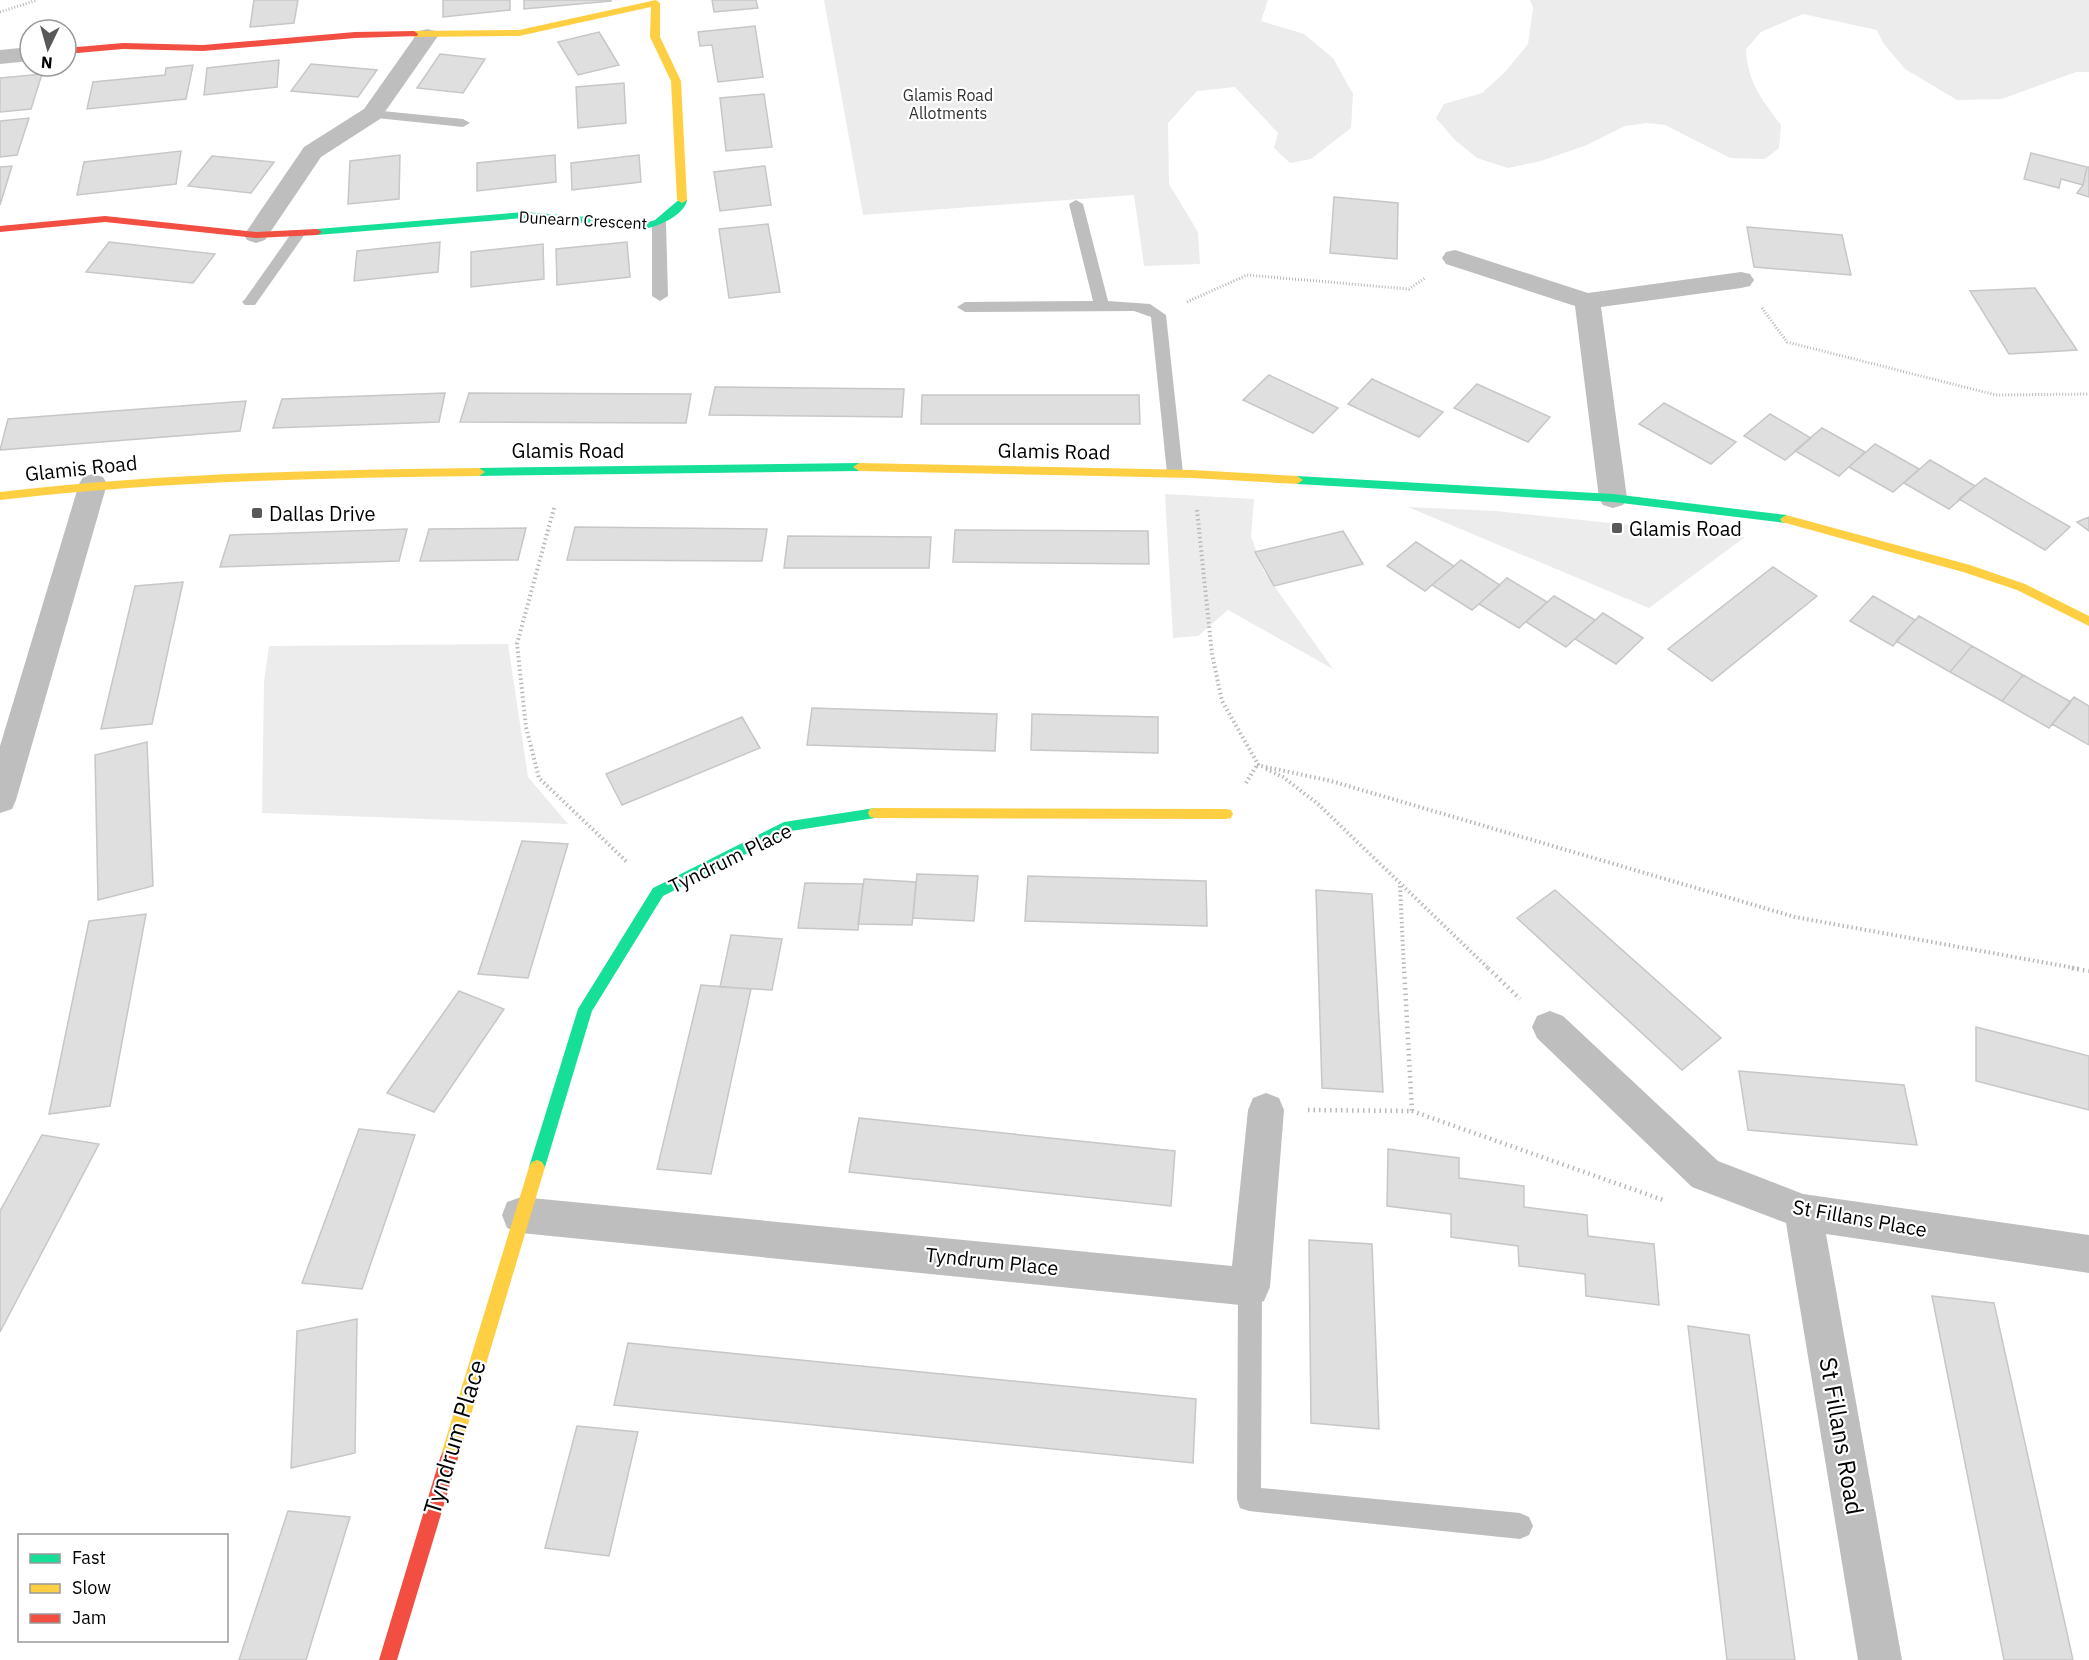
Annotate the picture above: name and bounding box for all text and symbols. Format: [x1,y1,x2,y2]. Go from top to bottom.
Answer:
north arrow [18,18,78,78]
text: N [40,52,53,73]
park label: Glamis Road Allotments [903,85,993,123]
street label: Dunearn Crescent [518,207,648,233]
street label: Glamis Road [512,437,624,464]
street label: Glamis Road [997,437,1111,465]
street label: Glamis Road [23,449,139,487]
place label: Dallas Drive [269,500,375,527]
marker: Dallas Drive [250,506,264,520]
place label: Glamis Road [1629,515,1742,542]
marker: Glamis Road [1610,521,1624,535]
street label: Tyndrum Place [664,817,796,899]
street label: St Fillans Place [1791,1193,1929,1243]
street label: Tyndrum Place [924,1241,1060,1281]
street label: St Fillans Road [1812,1355,1872,1517]
street label: Tyndrum Place [415,1356,493,1518]
legend [18,1534,228,1642]
text: Fast [72,1546,106,1569]
text: Slow [72,1576,111,1599]
text: Jam [72,1606,107,1629]

